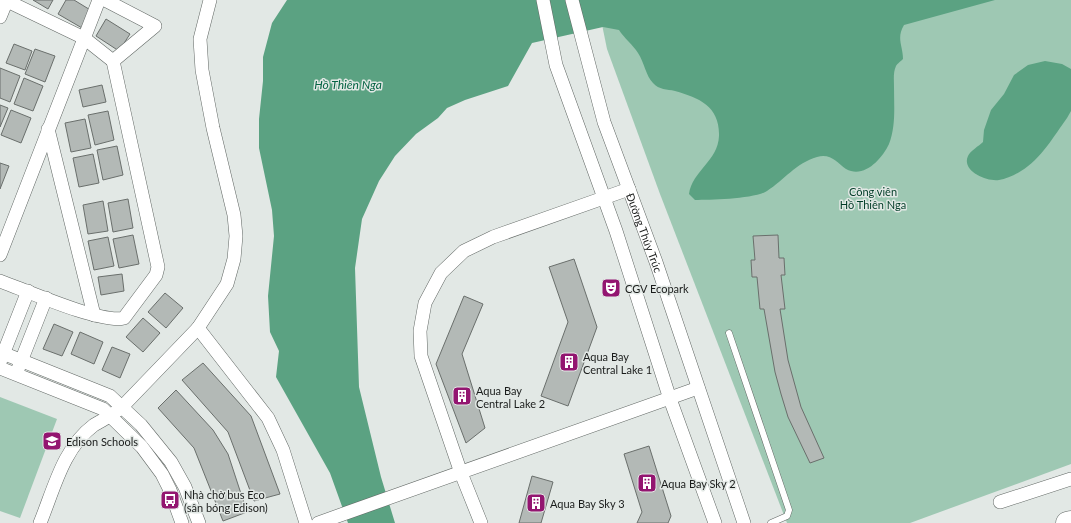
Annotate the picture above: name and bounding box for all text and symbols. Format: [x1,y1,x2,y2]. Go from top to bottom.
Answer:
water label: Hồ Thiên Nga [314,77,382,92]
park label: Công viên Hồ Thiên Nga [840,185,906,211]
street label: Đường Thủy Trúc [624,191,665,274]
theatre icon: CGV Ecopark [600,277,622,299]
place label: CGV Ecopark [625,282,689,295]
place label: Aqua Bay Central Lake 1 [583,350,652,376]
building icon: Aqua Bay Central Lake 1 [558,351,580,373]
place label: Aqua Bay Central Lake 2 [476,384,545,410]
building icon: Aqua Bay Central Lake 2 [451,385,473,407]
school or university icon: Edison Schools [41,430,63,452]
place label: Edison Schools [66,435,138,448]
building icon: Aqua Bay Sky 2 [636,472,658,494]
place label: Aqua Bay Sky 2 [661,477,736,490]
place label: Nhà chờ bus Eco (sân bóng Edison) [184,488,268,514]
bus stop icon: Nhà chờ bus Eco (sân bóng Edison) [159,489,181,511]
building icon: Aqua Bay Sky 3 [525,492,547,514]
place label: Aqua Bay Sky 3 [550,497,625,510]

